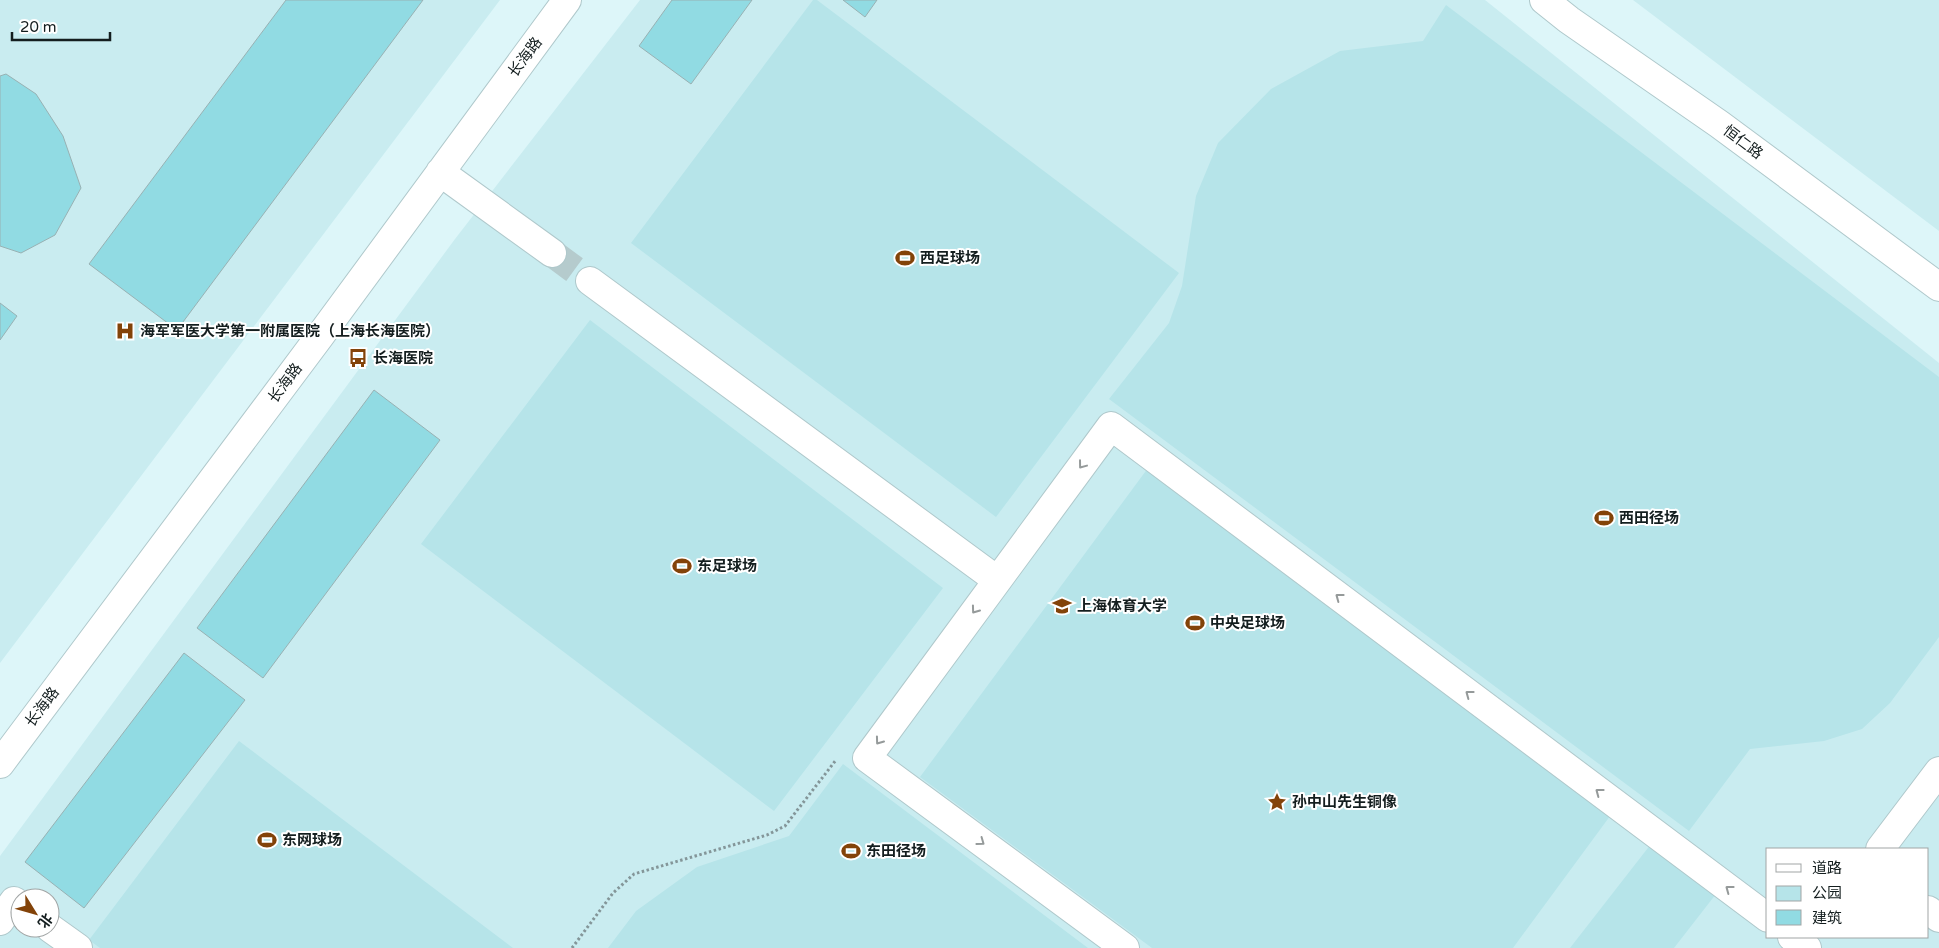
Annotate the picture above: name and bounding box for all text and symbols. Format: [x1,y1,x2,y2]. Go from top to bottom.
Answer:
scale bar [12,10,110,42]
text: 20 m [20,18,57,36]
street label: 长海路 [504,34,546,80]
street label: 恒仁路 [1720,121,1766,163]
sports icon: 西足球场 [894,247,916,269]
place label: 西足球场 [920,249,980,267]
hospital icon: 海军军医大学第一附属医院（上海长海医院） [114,320,136,342]
place label: 海军军医大学第一附属医院（上海长海医院） [140,322,440,340]
bus stop icon: 长海医院 [347,347,369,369]
place label: 长海医院 [373,349,433,367]
street label: 长海路 [264,360,306,406]
one-way arrow [1079,459,1088,469]
sports icon: 西田径场 [1593,507,1615,529]
place label: 西田径场 [1619,509,1679,527]
sports icon: 东足球场 [671,555,693,577]
place label: 东足球场 [697,557,757,575]
one-way arrow [1335,594,1345,603]
school or university icon: 上海体育大学 [1051,595,1073,617]
place label: 上海体育大学 [1077,597,1167,615]
one-way arrow [972,604,981,614]
sports icon: 中央足球场 [1184,612,1206,634]
place label: 中央足球场 [1210,614,1285,632]
street label: 长海路 [21,684,63,730]
one-way arrow [1466,692,1475,700]
one-way arrow [876,735,885,745]
one-way arrow [1596,789,1605,797]
place icon: 孙中山先生铜像 [1266,791,1288,813]
place label: 孙中山先生铜像 [1292,793,1397,811]
sports icon: 东网球场 [256,829,278,851]
place label: 东网球场 [282,831,342,849]
one-way arrow [975,836,985,845]
sports icon: 东田径场 [840,840,862,862]
place label: 东田径场 [866,842,926,860]
legend [1766,848,1929,938]
text: 道路 [1812,859,1842,877]
text: 公园 [1812,884,1842,902]
one-way arrow [1725,886,1735,895]
north arrow [10,888,60,938]
text: 建筑 [1812,909,1842,927]
text: 北 [34,910,56,931]

